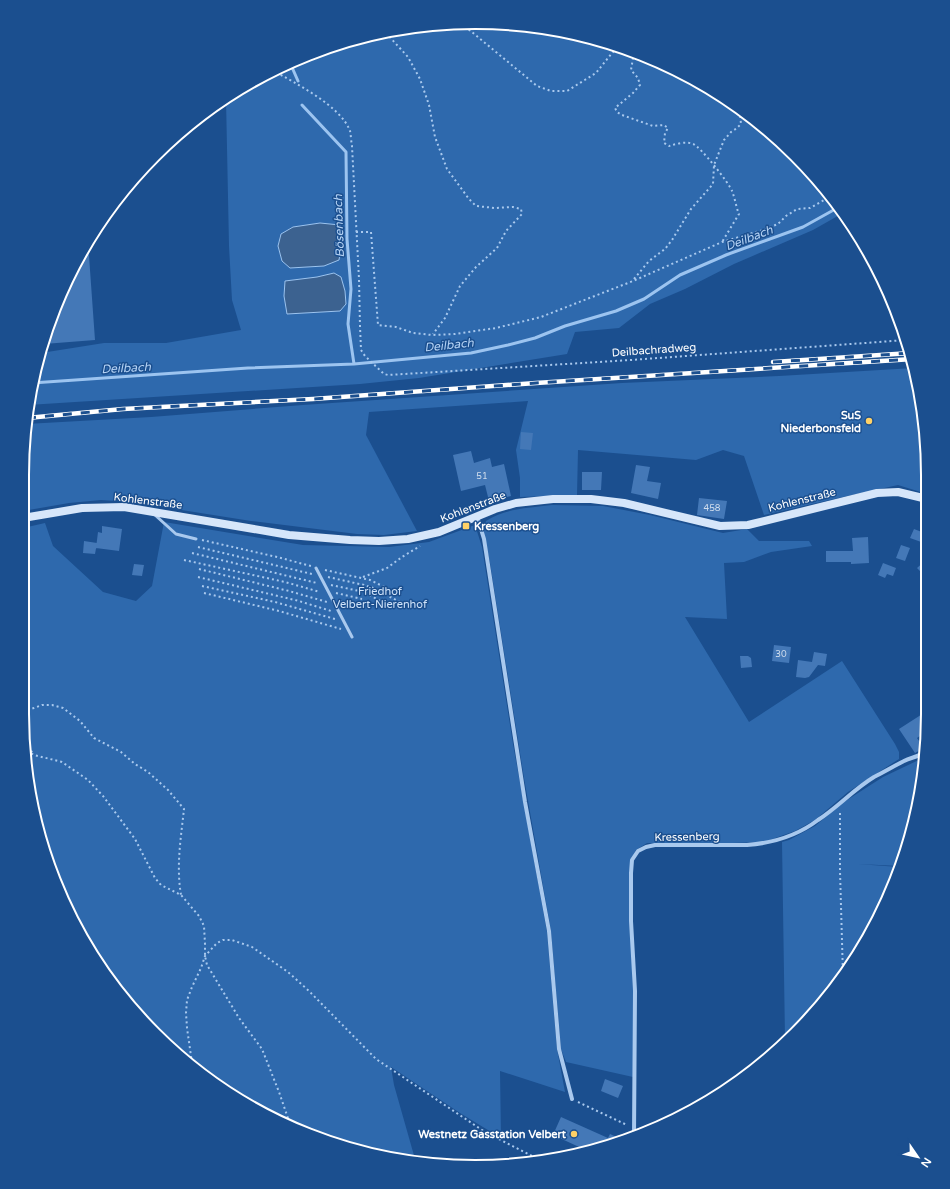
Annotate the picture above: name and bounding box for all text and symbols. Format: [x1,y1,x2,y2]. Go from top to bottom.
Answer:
water label: Bösenbach [331,193,347,258]
water label: Deilbach [723,222,775,253]
water label: Deilbach [424,335,475,355]
street label: Deilbachradweg [611,341,697,359]
water label: Deilbach [101,360,152,376]
place label: SuS Niederbonsfeld [781,409,861,435]
marker: SuS Niederbonsfeld [864,416,874,426]
house number: 51 [476,471,488,482]
street label: Kohlenstraße [767,485,837,515]
street label: Kohlenstraße [438,489,508,525]
street label: Kohlenstraße [113,490,183,512]
house number: 458 [704,503,721,514]
place label: Kressenberg [474,520,539,534]
marker: Kressenberg [461,521,471,531]
park label: Friedhof Velbert-Nierenhof [333,585,428,611]
house number: 30 [775,649,787,660]
street label: Kressenberg [654,830,720,844]
place label: Westnetz Gasstation Velbert [418,1128,567,1141]
marker: Westnetz Gasstation Velbert [569,1129,579,1139]
north arrow [898,1137,938,1177]
text: N [918,1155,934,1170]

